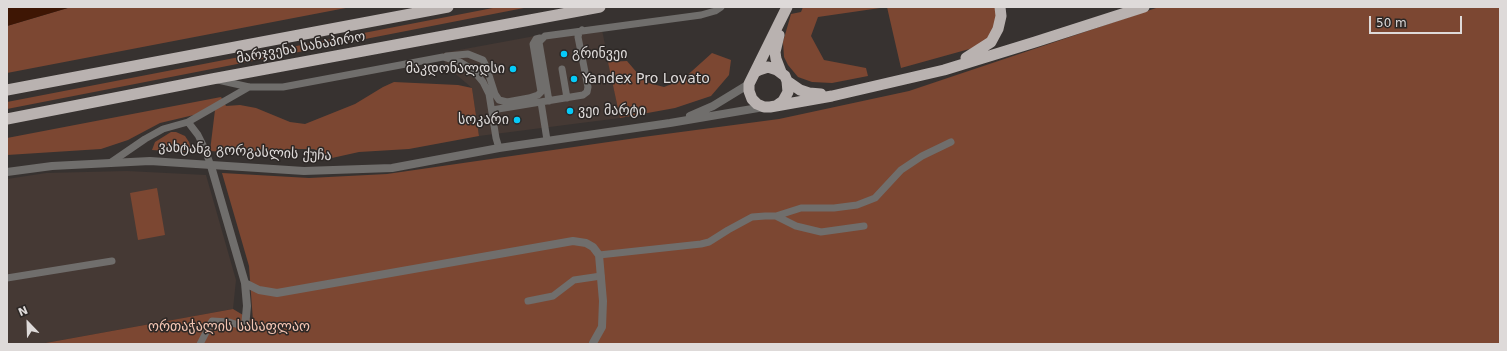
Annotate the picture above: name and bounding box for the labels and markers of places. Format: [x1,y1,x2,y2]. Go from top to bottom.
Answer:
place label: გრინვეი [572,46,627,62]
marker: გრინვეი [559,49,569,59]
place label: მაკდონალდსი [406,61,505,77]
marker: მაკდონალდსი [508,64,518,74]
place label: Yandex Pro Lovato [582,71,710,87]
marker: Yandex Pro Lovato [569,74,579,84]
place label: ვეი მარტი [578,103,646,119]
marker: ვეი მარტი [565,106,575,116]
place label: სოკარი [458,112,509,128]
marker: სოკარი [512,115,522,125]

